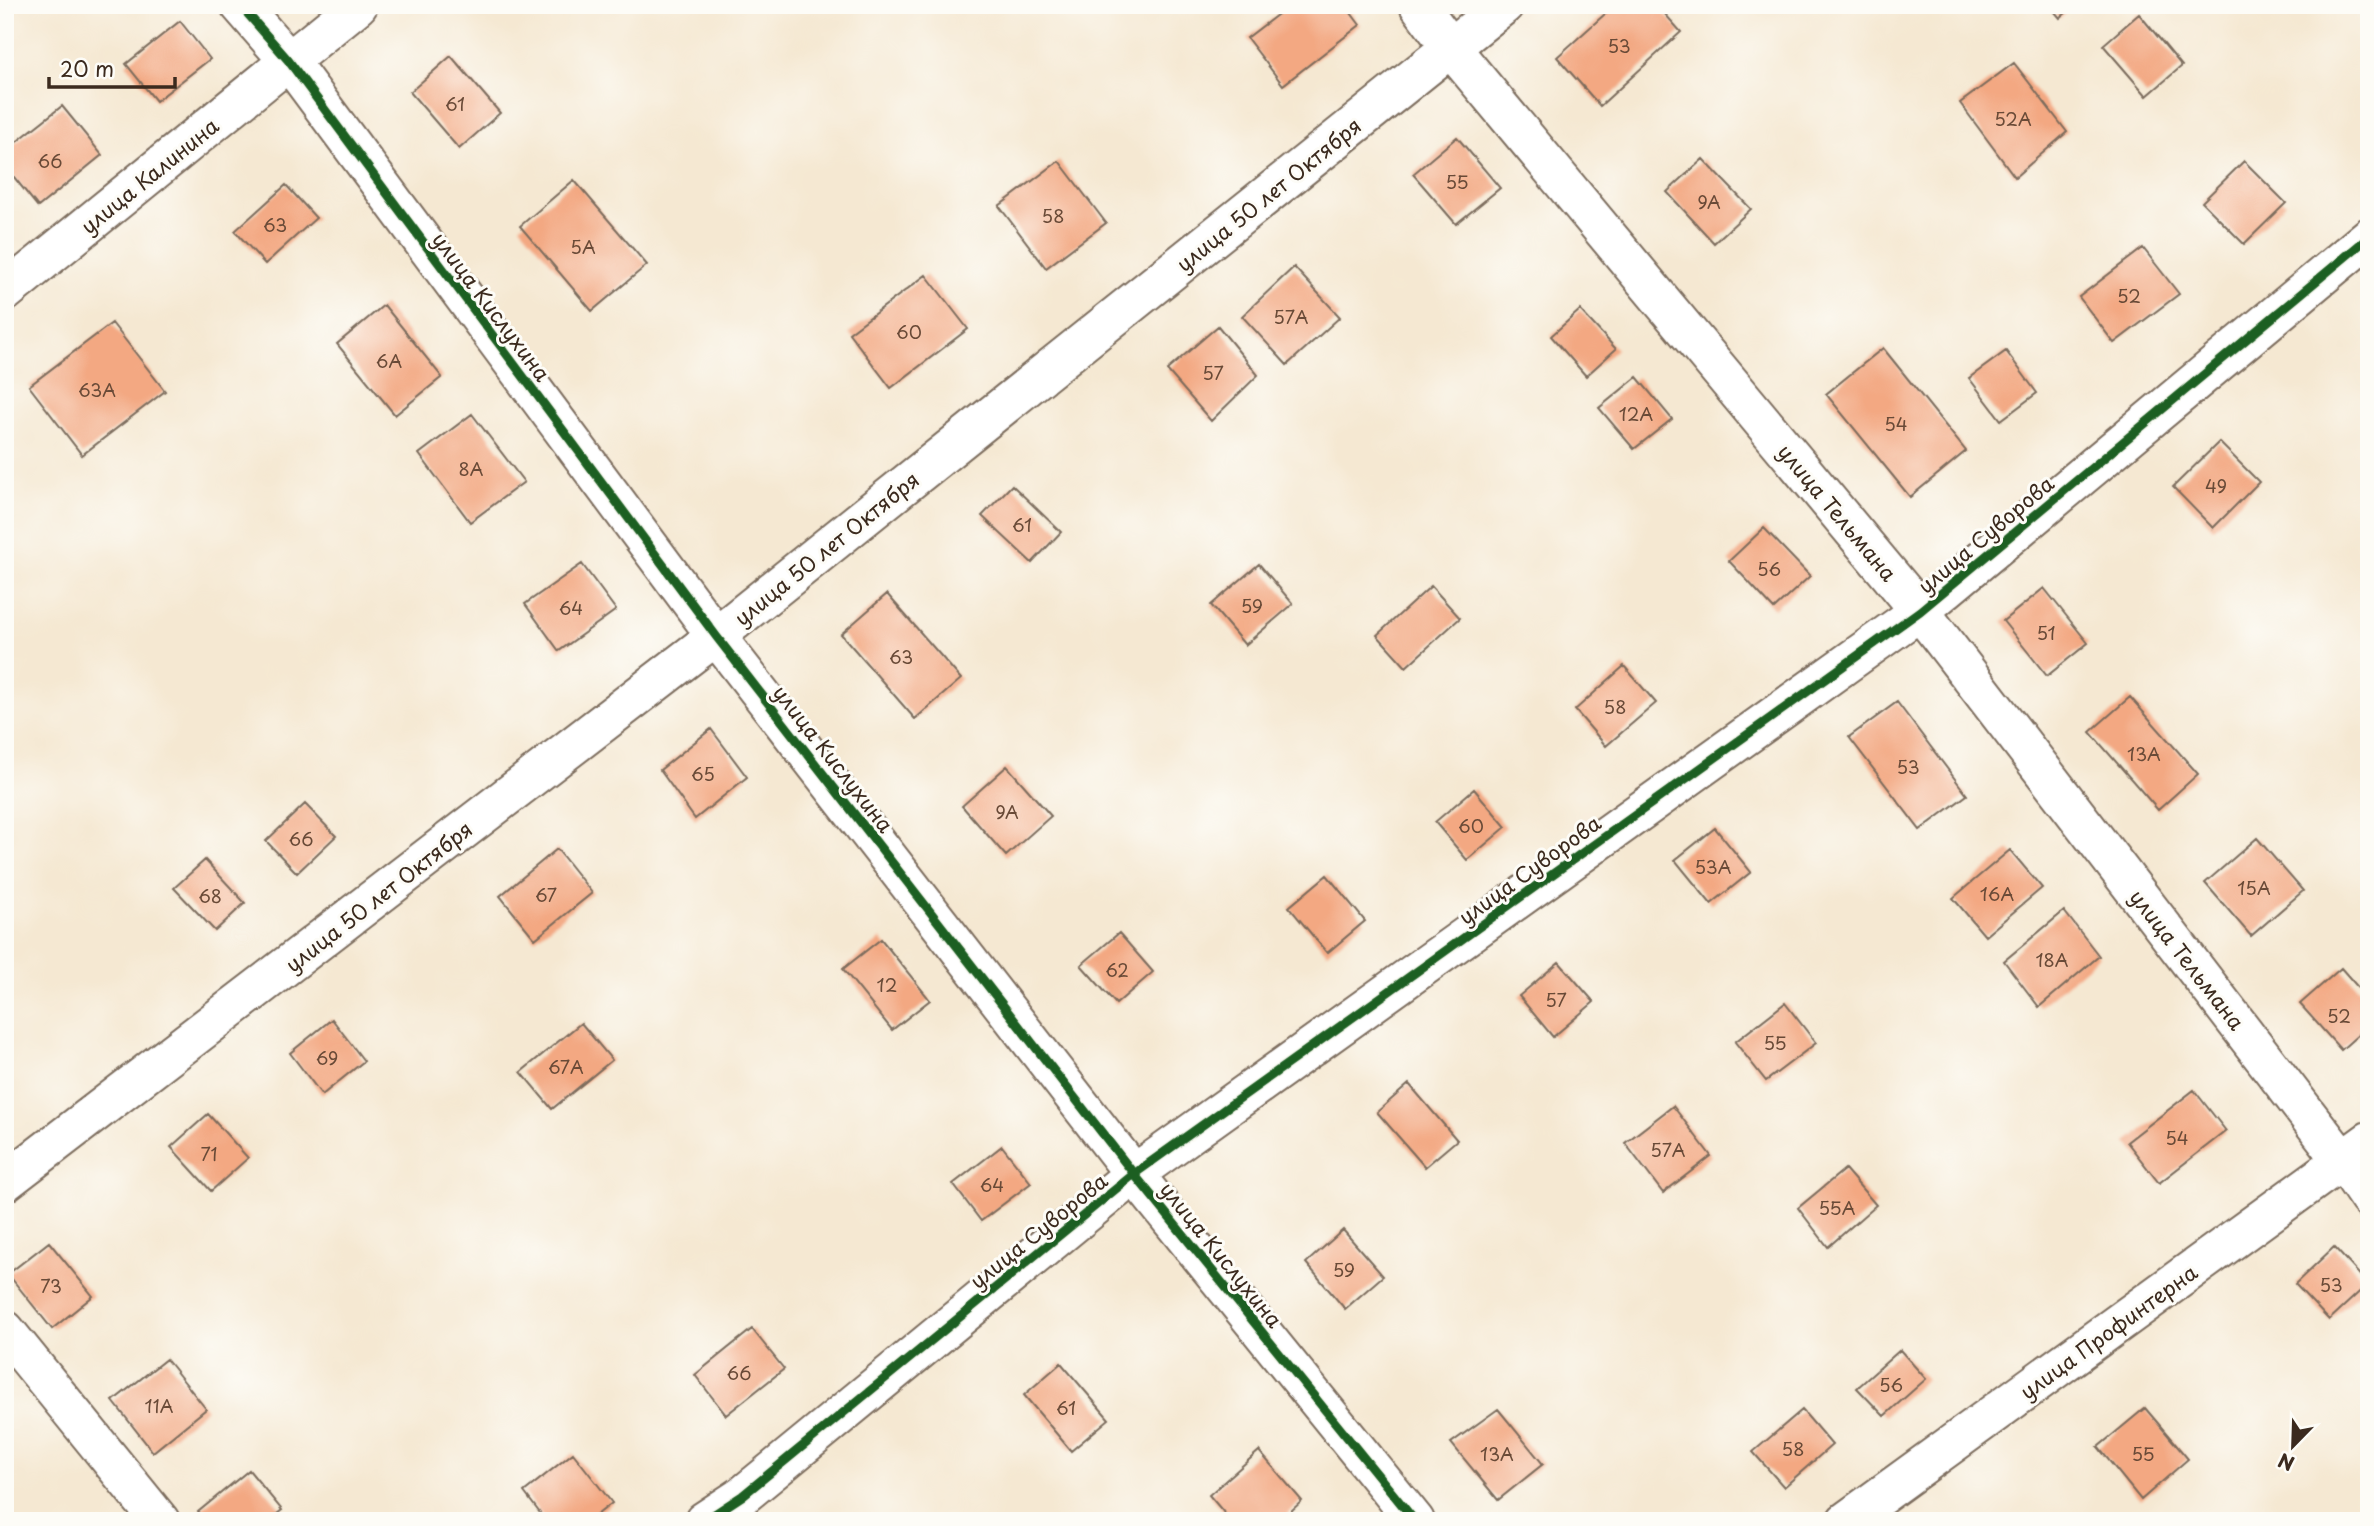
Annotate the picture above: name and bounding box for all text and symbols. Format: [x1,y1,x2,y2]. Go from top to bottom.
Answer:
house number: 53 [1607,32,1631,59]
scale bar [49,46,175,90]
text: 20 m [60,52,114,84]
house number: 61 [445,90,465,117]
house number: 52А [1994,105,2032,132]
street label: улица Калинина [73,109,226,241]
street label: улица 50 лет Октября [1169,109,1367,279]
house number: 66 [38,147,62,174]
house number: 55 [1445,168,1469,195]
house number: 9А [1697,188,1721,215]
house number: 58 [1042,202,1064,229]
house number: 63 [263,211,287,238]
street label: улица Кислухина [425,225,559,388]
house number: 5А [570,233,596,260]
house number: 52 [2117,282,2141,309]
house number: 57А [1273,303,1309,330]
house number: 60 [896,318,922,345]
house number: 6А [376,347,402,374]
house number: 57 [1202,359,1224,386]
house number: 63А [78,376,116,403]
house number: 12А [1619,400,1654,427]
house number: 54 [1884,410,1908,437]
street label: улица Тельмана [1771,436,1906,588]
house number: 8А [458,455,484,482]
street label: улица 50 лет Октября [727,463,925,633]
street label: улица Суворова [1910,467,2060,601]
house number: 49 [2205,472,2227,499]
house number: 61 [1012,511,1032,538]
house number: 56 [1757,555,1781,582]
house number: 59 [1241,592,1263,619]
house number: 64 [559,594,583,621]
house number: 51 [2036,619,2056,646]
house number: 63 [889,643,913,670]
street label: улица Кислухина [766,677,902,839]
house number: 58 [1604,693,1626,720]
house number: 13А [2127,740,2161,767]
house number: 53 [1896,753,1920,780]
house number: 65 [691,760,715,787]
house number: 9А [995,798,1019,825]
street label: улица Суворова [1451,806,1607,932]
house number: 60 [1458,812,1484,839]
street label: улица 50 лет Октября [278,813,478,979]
house number: 66 [289,825,313,852]
house number: 53А [1695,853,1732,880]
house number: 15А [2237,874,2271,901]
house number: 16А [1980,880,2014,907]
house number: 67 [535,881,557,908]
house number: 68 [198,882,222,909]
street label: улица Тельмана [2123,882,2254,1037]
house number: 18А [2035,946,2069,973]
house number: 62 [1105,956,1129,983]
house number: 12 [877,971,897,998]
house number: 57 [1545,986,1567,1013]
house number: 52 [2327,1002,2351,1029]
house number: 55 [1763,1029,1787,1056]
house number: 69 [316,1044,338,1071]
house number: 67А [548,1053,584,1080]
house number: 54 [2165,1124,2189,1151]
house number: 57А [1650,1136,1686,1163]
house number: 71 [201,1140,217,1167]
street label: улица Суворова [962,1164,1114,1296]
house number: 64 [980,1171,1004,1198]
street label: улица Кислухина [1153,1174,1292,1335]
house number: 55А [1819,1194,1856,1221]
house number: 59 [1333,1256,1355,1283]
street label: улица Профинтерна [2013,1256,2203,1406]
house number: 53 [2319,1271,2343,1298]
house number: 73 [40,1272,62,1299]
house number: 66 [727,1359,751,1386]
house number: 56 [1879,1371,1903,1398]
house number: 11А [145,1392,174,1419]
house number: 61 [1056,1394,1076,1421]
north arrow [2258,1410,2328,1480]
house number: 58 [1782,1435,1804,1462]
house number: 13А [1480,1440,1514,1467]
house number: 55 [2131,1440,2155,1467]
text: N [2274,1447,2298,1478]

